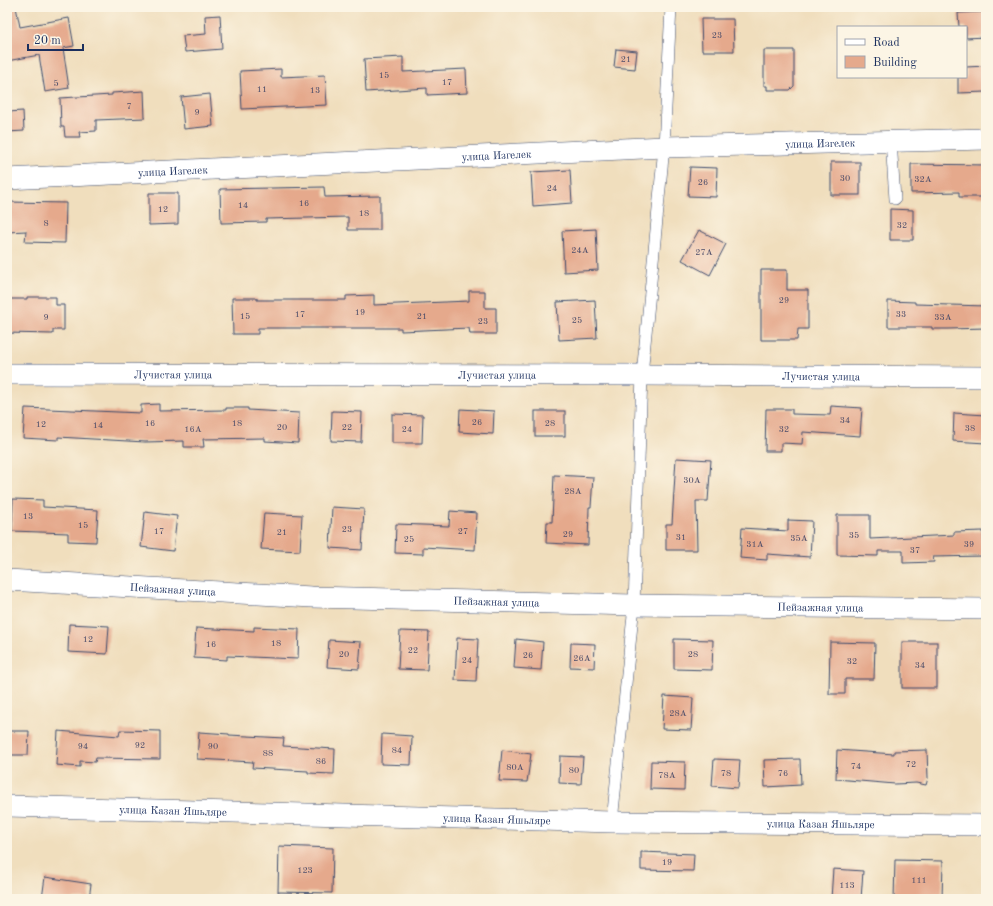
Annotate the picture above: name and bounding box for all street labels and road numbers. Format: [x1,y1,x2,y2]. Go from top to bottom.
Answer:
street label: улица Изгелек [785,138,856,151]
street label: улица Изгелек [461,149,532,164]
street label: улица Изгелек [138,165,209,180]
street label: Лучистая улица [134,370,213,381]
street label: Лучистая улица [458,371,537,382]
street label: Лучистая улица [782,372,861,383]
street label: Пейзажная улица [129,583,217,599]
street label: Пейзажная улица [453,597,540,610]
street label: Пейзажная улица [777,603,864,615]
street label: улица Казан Яшьляре [119,805,227,819]
street label: улица Казан Яшьляре [443,814,551,827]
street label: улица Казан Яшьляре [767,819,875,831]

